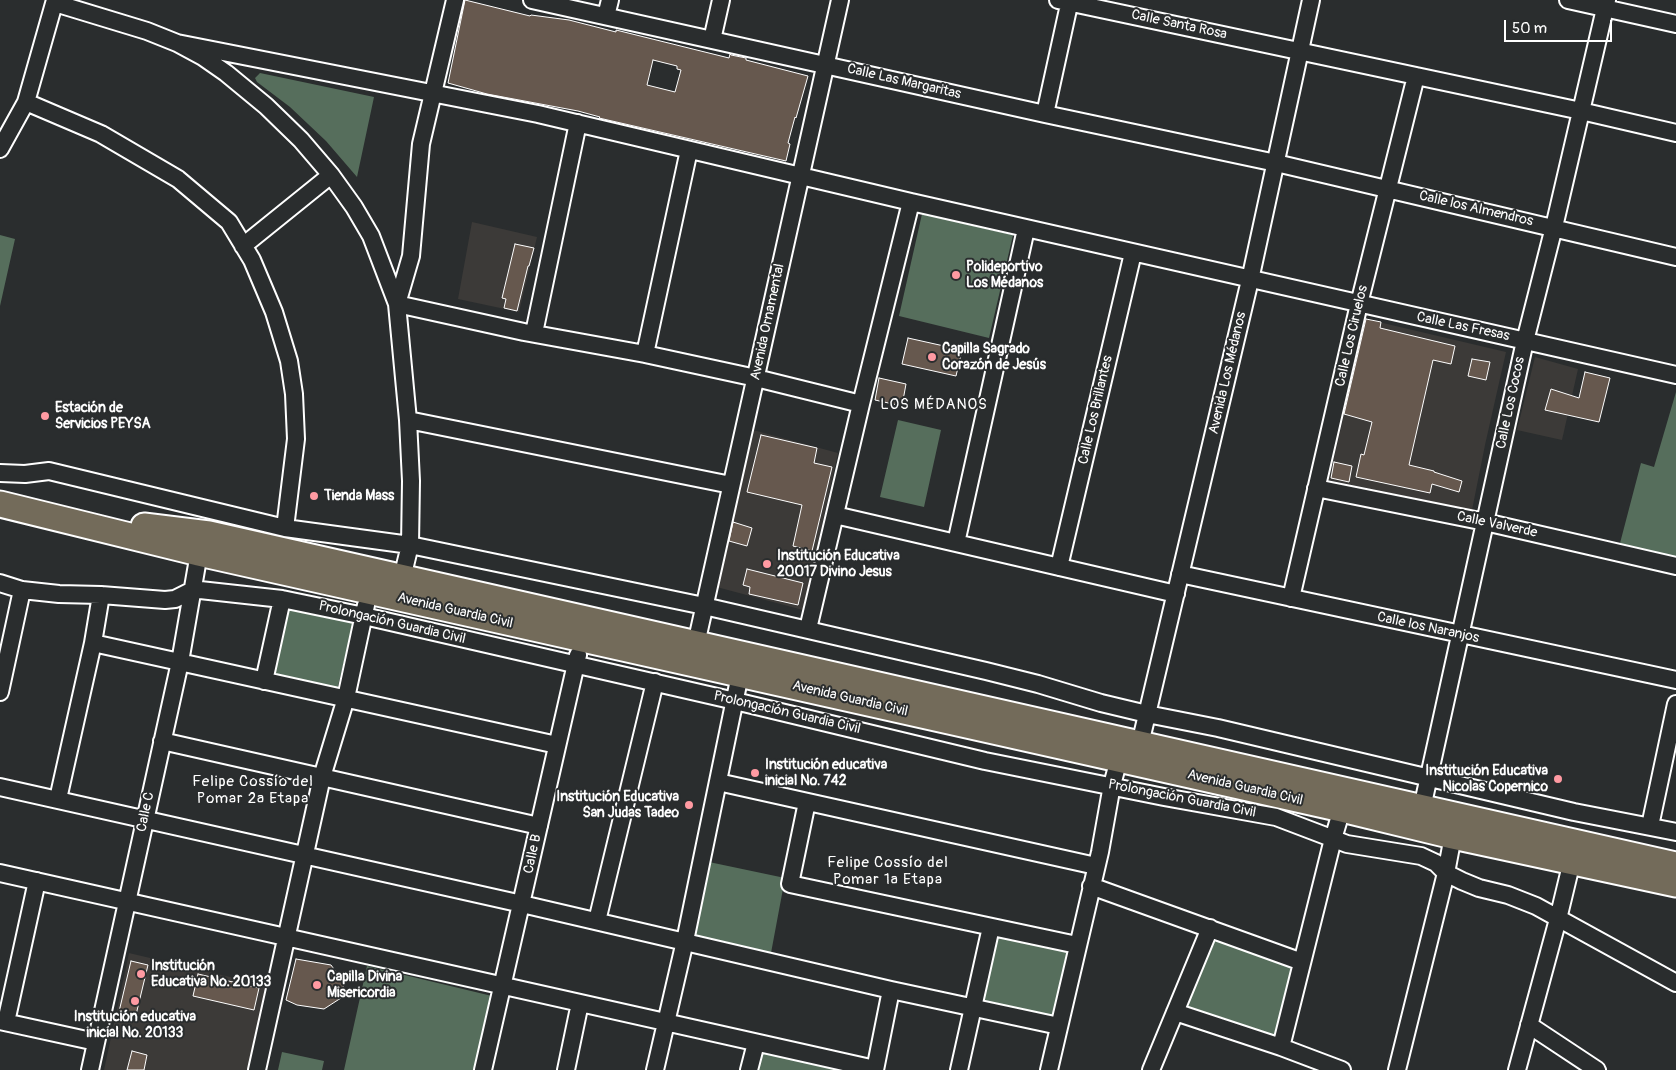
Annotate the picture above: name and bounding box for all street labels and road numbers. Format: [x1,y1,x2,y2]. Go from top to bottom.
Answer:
street label: Calle Santa Rosa [1130,7,1228,43]
street label: Calle Las Margaritas [845,61,963,103]
street label: Calle los Almendros [1417,188,1535,230]
street label: Avenida Ornamental [747,262,789,382]
street label: Calle Los Ciruelos [1332,284,1372,388]
street label: Calle Las Fresas [1415,309,1511,345]
street label: Avenida Los Médanos [1206,310,1250,436]
street label: Calle Los Brillantes [1075,354,1117,466]
street label: Calle Los Cocos [1493,356,1529,450]
street label: Calle Valverde [1455,508,1539,542]
street label: Avenida Guardia Civil [396,590,514,632]
street label: Prolongación Guardia Civil [317,598,467,648]
street label: Calle los Naranjos [1375,609,1481,647]
street label: Avenida Guardia Civil [791,678,909,720]
street label: Prolongación Guardia Civil [712,688,862,738]
street label: Avenida Guardia Civil [1186,767,1304,809]
street label: Prolongación Guardia Civil [1107,776,1257,822]
street label: Calle C [134,790,158,834]
street label: Calle B [521,833,545,875]

